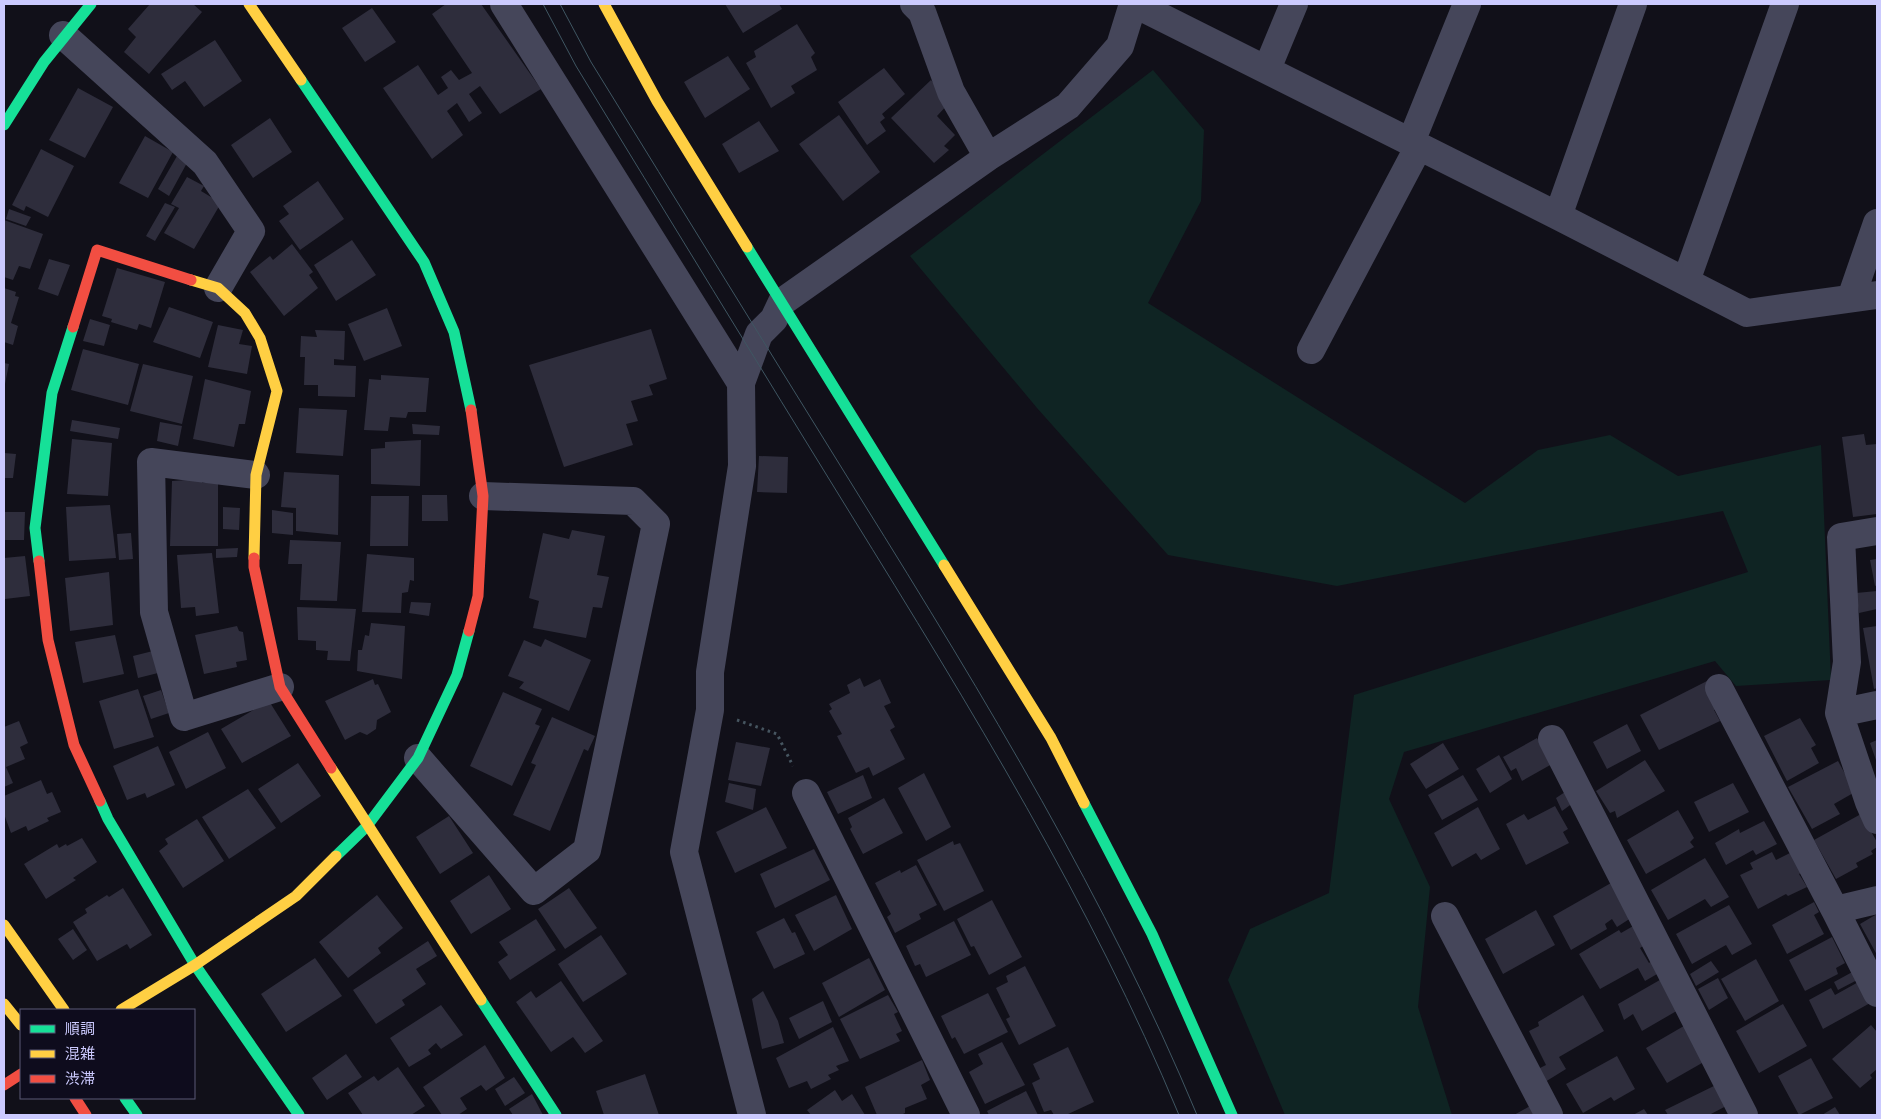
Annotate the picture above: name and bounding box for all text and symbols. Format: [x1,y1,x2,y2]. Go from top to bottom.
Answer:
legend [20,1009,195,1099]
text: 順調 [65,1019,95,1038]
text: 混雑 [65,1044,95,1063]
text: 渋滞 [65,1069,95,1088]

